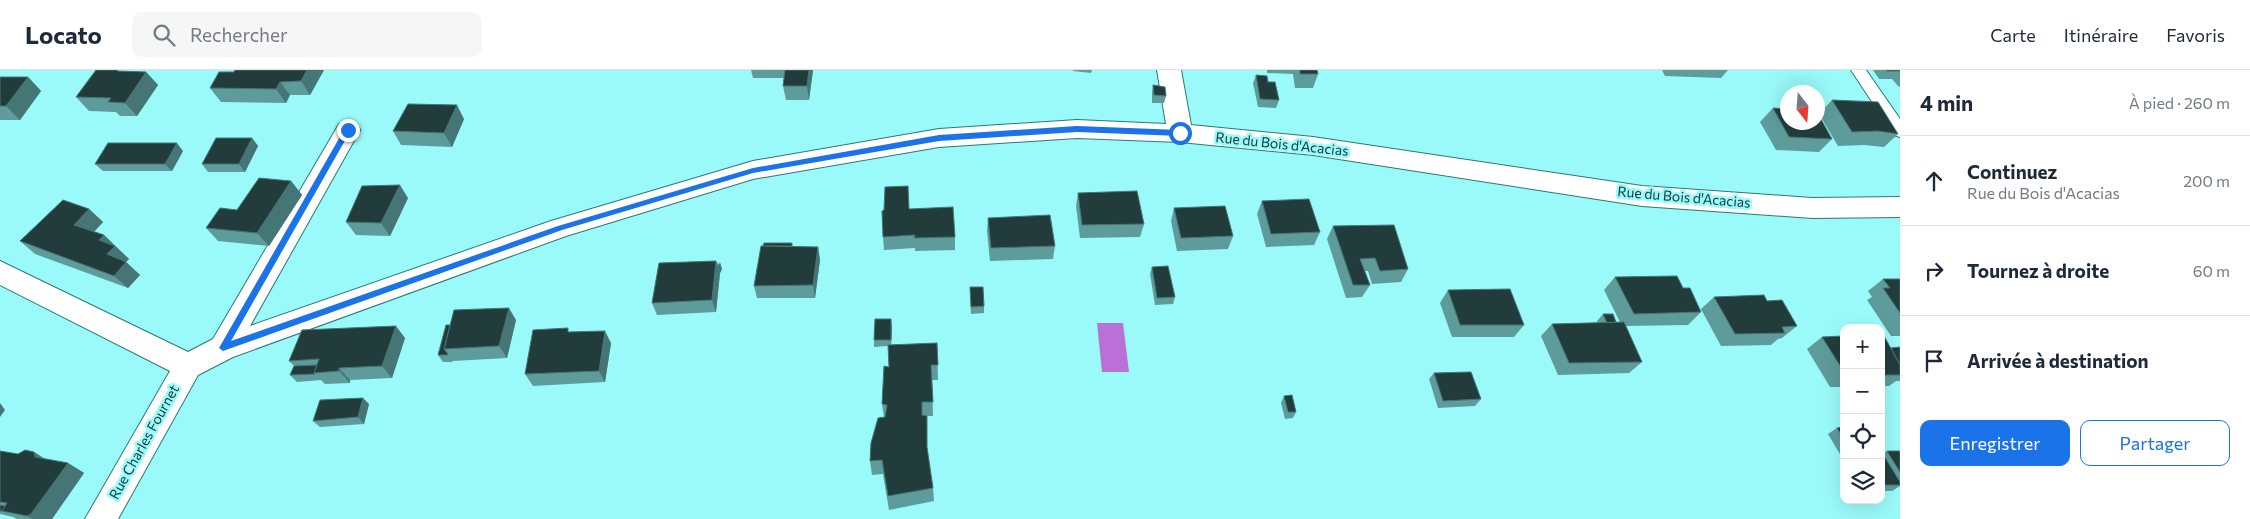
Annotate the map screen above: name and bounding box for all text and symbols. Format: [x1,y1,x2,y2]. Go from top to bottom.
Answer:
search box [132,12,482,57]
text: Locato [25,20,102,49]
icon: search [150,21,178,49]
text: Rechercher [190,23,288,46]
text: Carte [1990,24,2036,46]
text: Itinéraire [2064,24,2138,46]
text: Favoris [2166,24,2225,46]
north arrow [1780,85,1825,130]
text: 4 min [1920,90,1973,115]
text: À pied · 260 m [2129,93,2230,112]
route end [337,119,360,142]
route start [1169,122,1192,145]
street label: Rue du Bois d'Acacias [1215,128,1349,159]
text: Continuez [1967,160,2057,183]
icon: ahead [1920,167,1948,195]
text: 200 m [2183,171,2230,190]
street label: Rue du Bois d'Acacias [1617,182,1751,211]
text: Rue du Bois d'Acacias [1967,183,2120,202]
icon: right [1920,257,1948,285]
text: Tournez à droite [1967,259,2109,282]
text: 60 m [2193,261,2230,280]
map controls [1840,324,1885,504]
button: + [1840,324,1885,369]
icon: arrive [1920,347,1948,375]
text: Arrivée à destination [1967,349,2149,372]
button: − [1840,369,1885,414]
street label: Rue Charles Fournet [105,381,182,502]
button: locate [1840,414,1885,459]
button: Enregistrer [1920,420,2070,466]
button: Partager [2080,420,2230,466]
button: layers [1840,459,1885,504]

